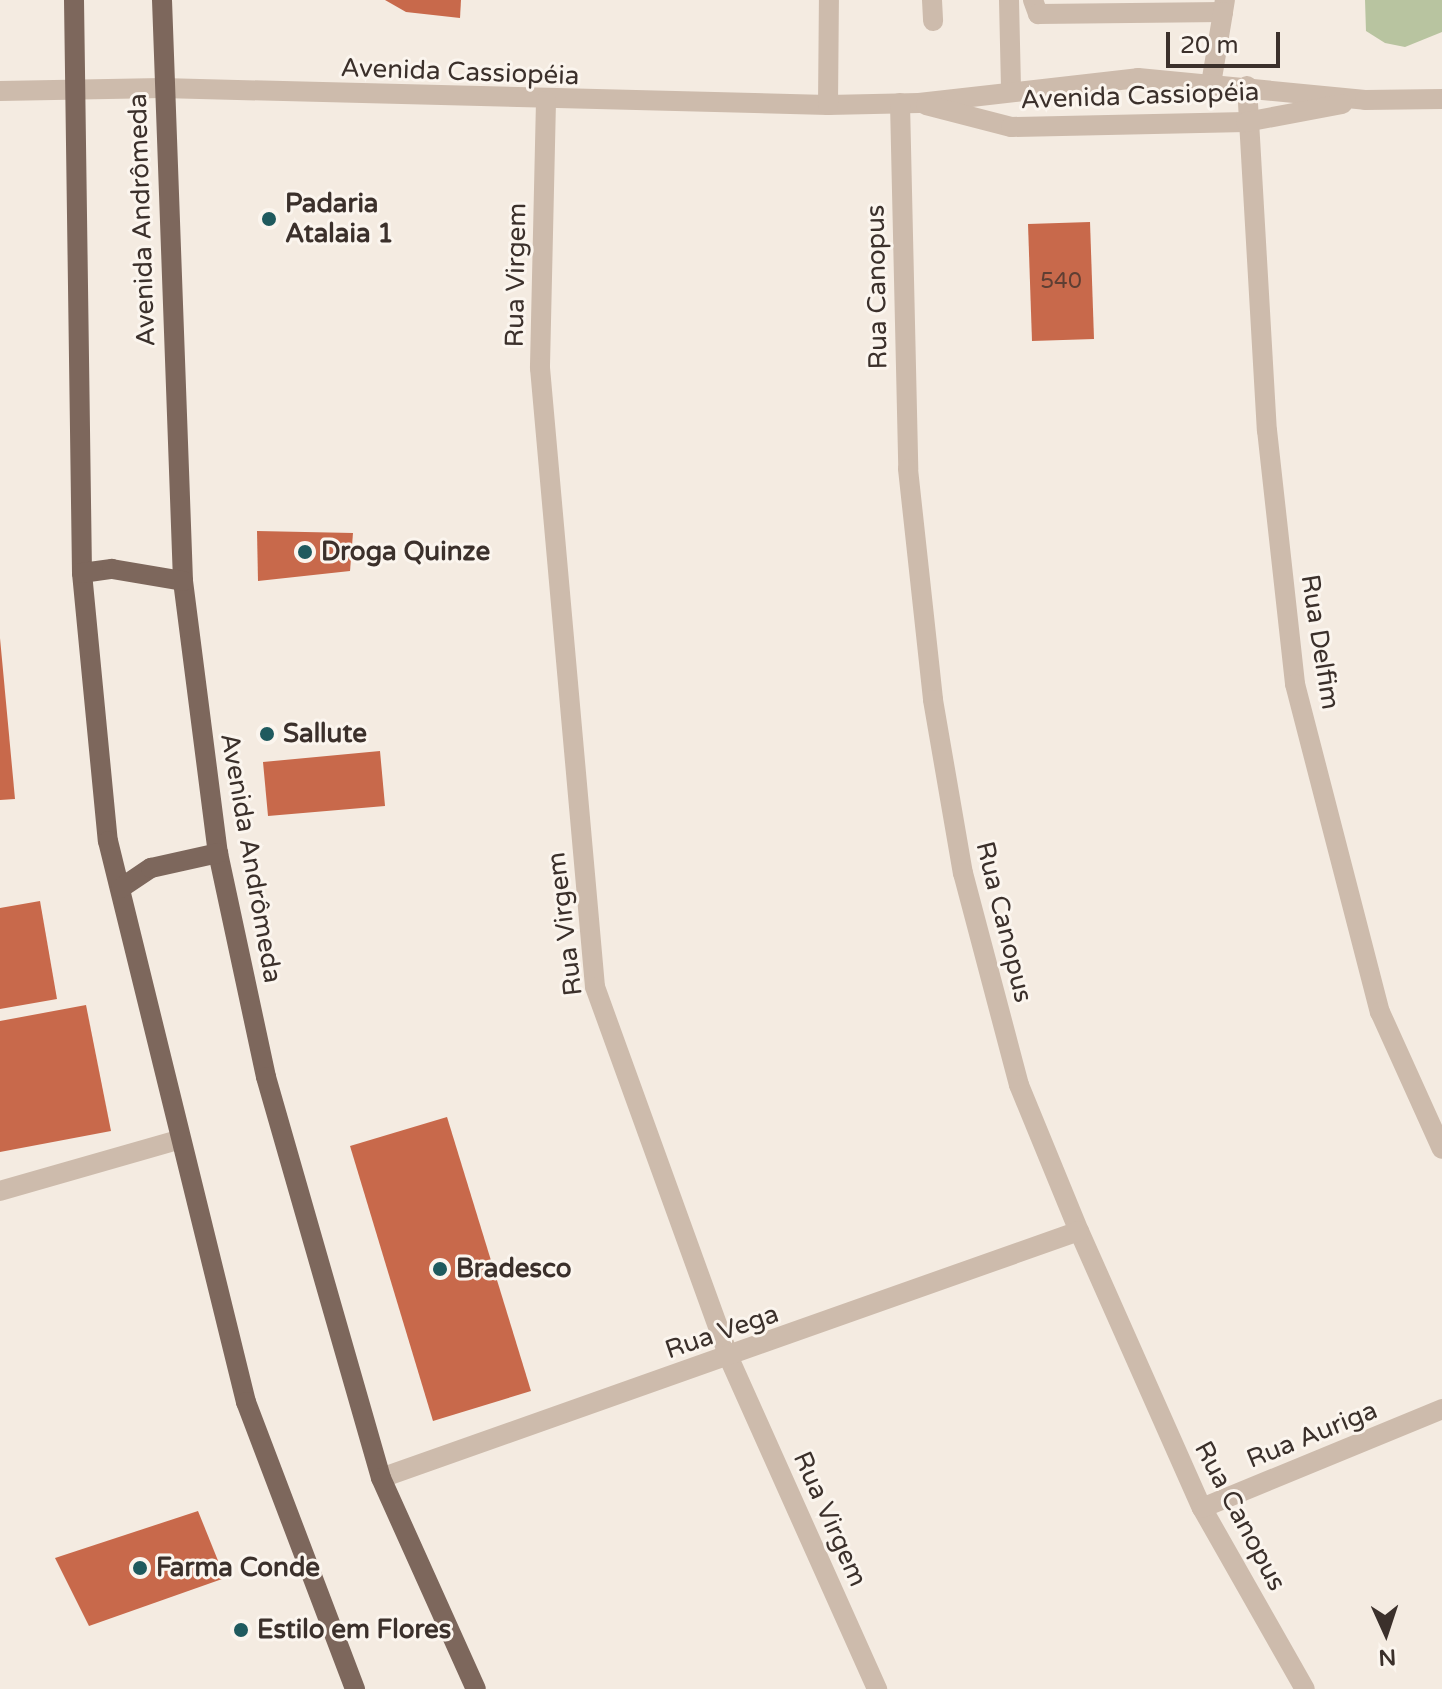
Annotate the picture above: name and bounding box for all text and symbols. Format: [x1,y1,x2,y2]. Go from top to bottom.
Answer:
scale bar [1170,16,1284,66]
text: 20 m [1180,31,1238,60]
street label: Avenida Cassiopéia [340,52,580,92]
street label: Avenida Cassiopéia [1020,76,1260,116]
street label: Avenida Andrômeda [122,93,162,347]
place label: Padaria Atalaia 1 [285,188,394,250]
street label: Rua Virgem [499,202,533,348]
street label: Rua Canopus [860,204,894,370]
marker: Padaria Atalaia 1 [260,210,278,228]
house number: 540 [1040,269,1082,295]
place label: Droga Quinze [321,536,490,568]
marker: Droga Quinze [296,543,314,561]
street label: Rua Delfim [1294,572,1346,712]
place label: Sallute [283,718,367,750]
marker: Sallute [258,725,276,743]
street label: Avenida Andrômeda [214,731,288,985]
street label: Rua Canopus [969,838,1039,1006]
street label: Rua Virgem [541,850,589,998]
place label: Bradesco [456,1253,572,1285]
marker: Bradesco [431,1260,449,1278]
street label: Rua Vega [661,1298,783,1366]
street label: Rua Auriga [1242,1395,1382,1475]
street label: Rua Canopus [1188,1436,1292,1596]
street label: Rua Virgem [786,1447,874,1591]
place label: Farma Conde [156,1552,320,1584]
marker: Farma Conde [131,1559,149,1577]
north arrow [1346,1593,1426,1673]
place label: Estilo em Flores [257,1614,451,1646]
marker: Estilo em Flores [232,1621,250,1639]
text: N [1378,1644,1397,1670]

